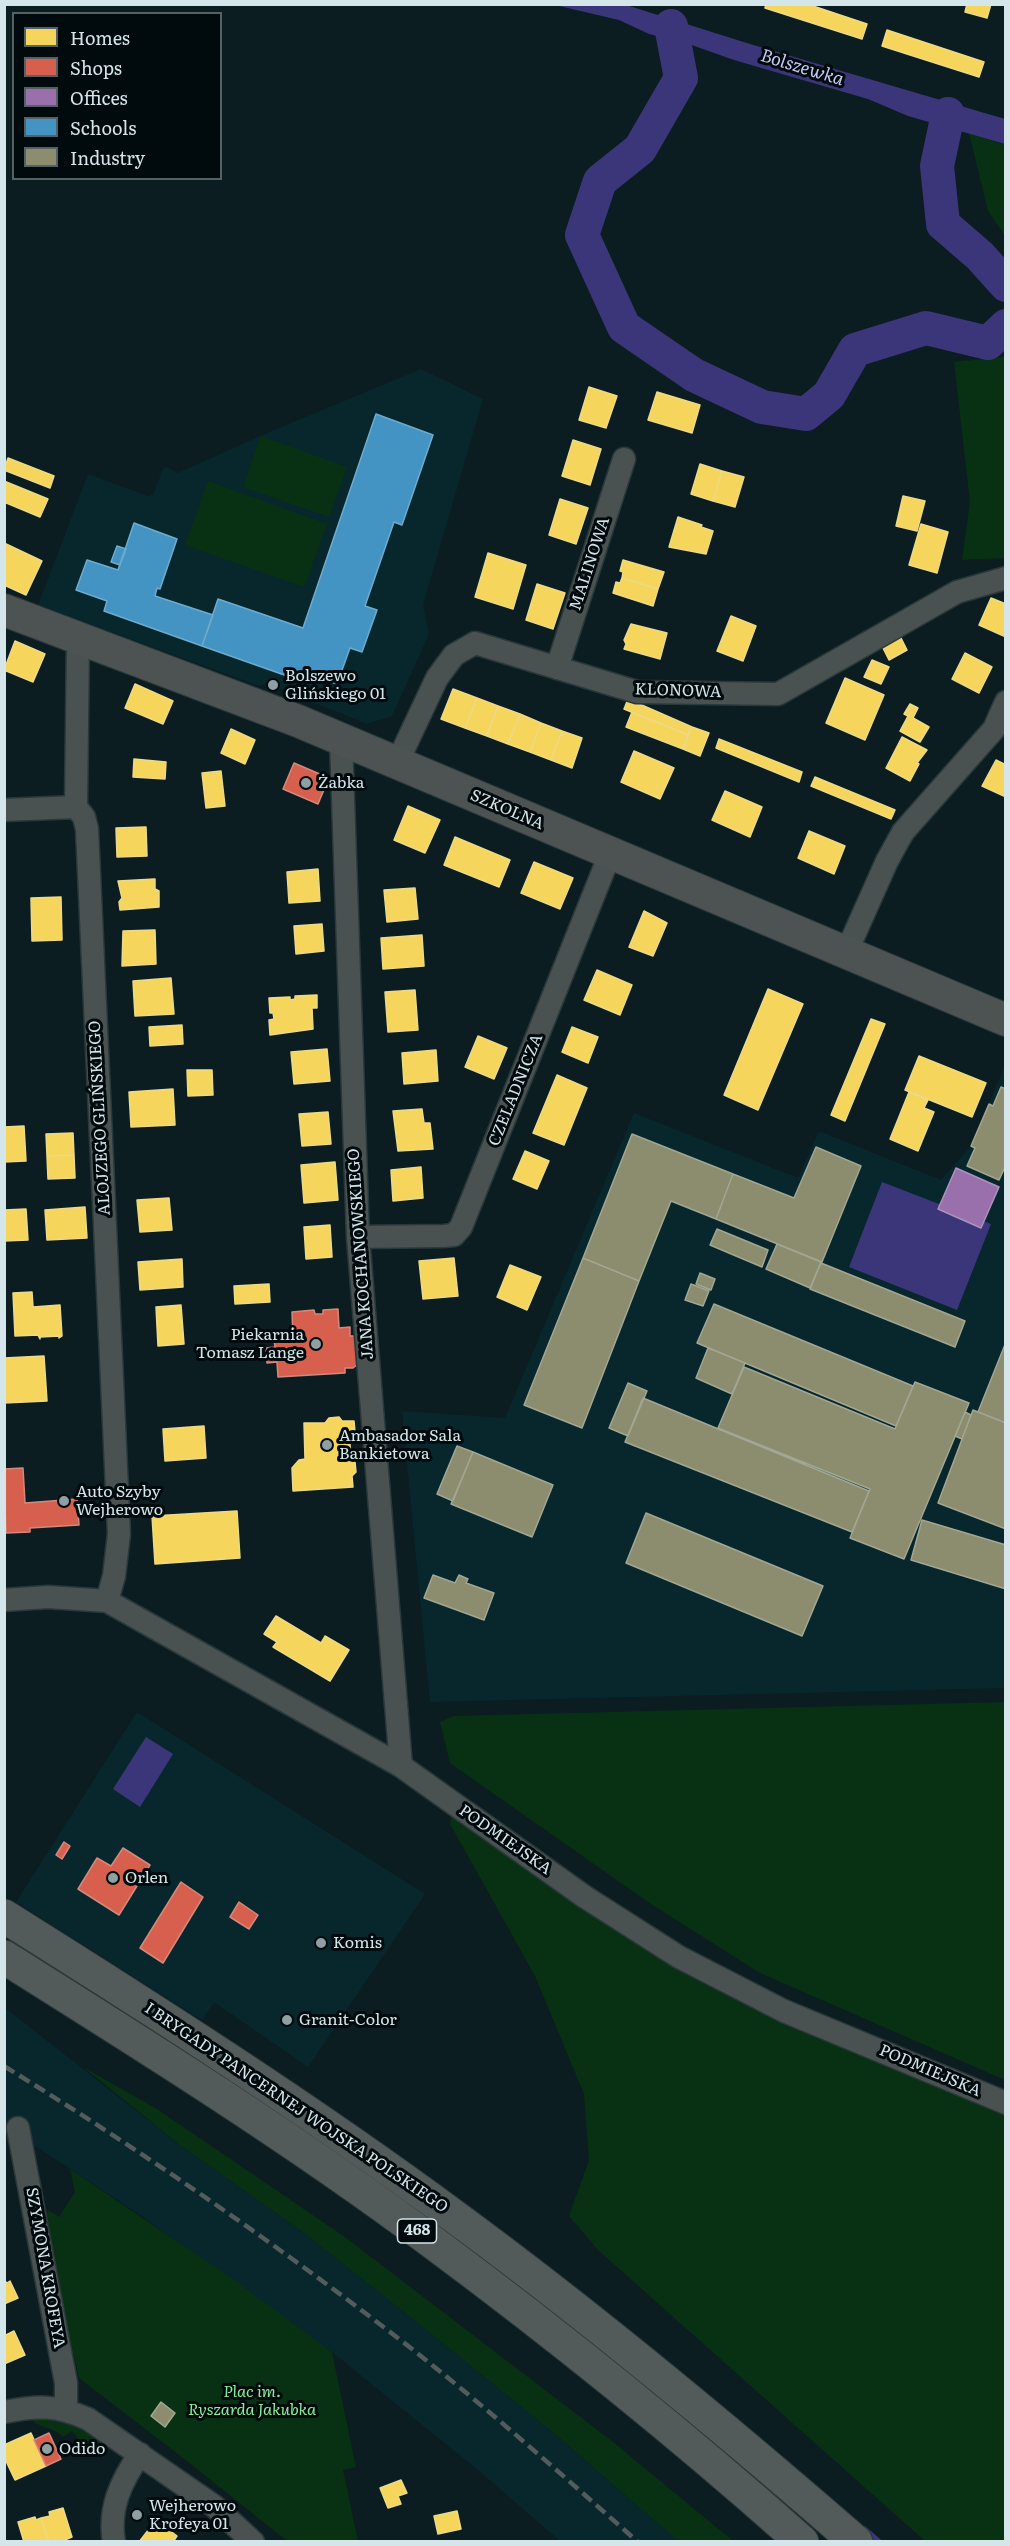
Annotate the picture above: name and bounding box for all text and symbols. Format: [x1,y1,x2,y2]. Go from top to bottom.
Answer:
legend [12,12,222,180]
text: Homes [70,24,130,51]
water label: Bolszewka [758,45,846,91]
text: Shops [70,54,122,81]
text: Offices [70,84,128,111]
text: Schools [70,114,136,141]
text: Industry [70,144,145,171]
street label: MALINOWA [566,515,614,613]
place label: Bolszewo Glińskiego 01 [285,666,386,704]
marker: Bolszewo Glińskiego 01 [266,678,280,692]
street label: KLONOWA [634,680,722,702]
place label: Żabka [318,773,364,793]
marker: Żabka [299,776,313,790]
street label: SZKOLNA [467,786,547,834]
street label: ALOJZEGO GLIŃSKIEGO [85,1020,115,1216]
street label: CZELADNICZA [485,1031,547,1149]
street label: JANA KOCHANOWSKIEGO [344,1148,378,1360]
place label: Piekarnia Tomasz Lange [196,1325,304,1363]
marker: Piekarnia Tomasz Lange [309,1337,323,1351]
place label: Ambasador Sala Bankietowa [339,1426,461,1464]
marker: Ambasador Sala Bankietowa [320,1438,334,1452]
place label: Auto Szyby Wejherowo [76,1482,163,1520]
marker: Auto Szyby Wejherowo [57,1494,71,1508]
street label: PODMIEJSKA [455,1801,555,1879]
place label: Orlen [125,1868,168,1888]
marker: Orlen [106,1871,120,1885]
place label: Komis [333,1933,382,1953]
marker: Komis [314,1936,328,1950]
street label: I BRYGADY PANCERNEJ WOJSKA POLSKIEGO [141,1999,451,2217]
place label: Granit-Color [299,2010,397,2030]
marker: Granit-Color [280,2013,294,2027]
street label: PODMIEJSKA [876,2041,984,2101]
street label: SZYMONA KROFEYA [21,2186,69,2350]
road number: 468 [398,2219,436,2243]
park label: Plac im. Ryszarda Jakubka [188,2382,316,2420]
place label: Odido [59,2439,105,2459]
marker: Odido [40,2442,54,2456]
place label: Wejherowo Krofeya 01 [149,2496,236,2534]
marker: Wejherowo Krofeya 01 [130,2508,144,2522]

